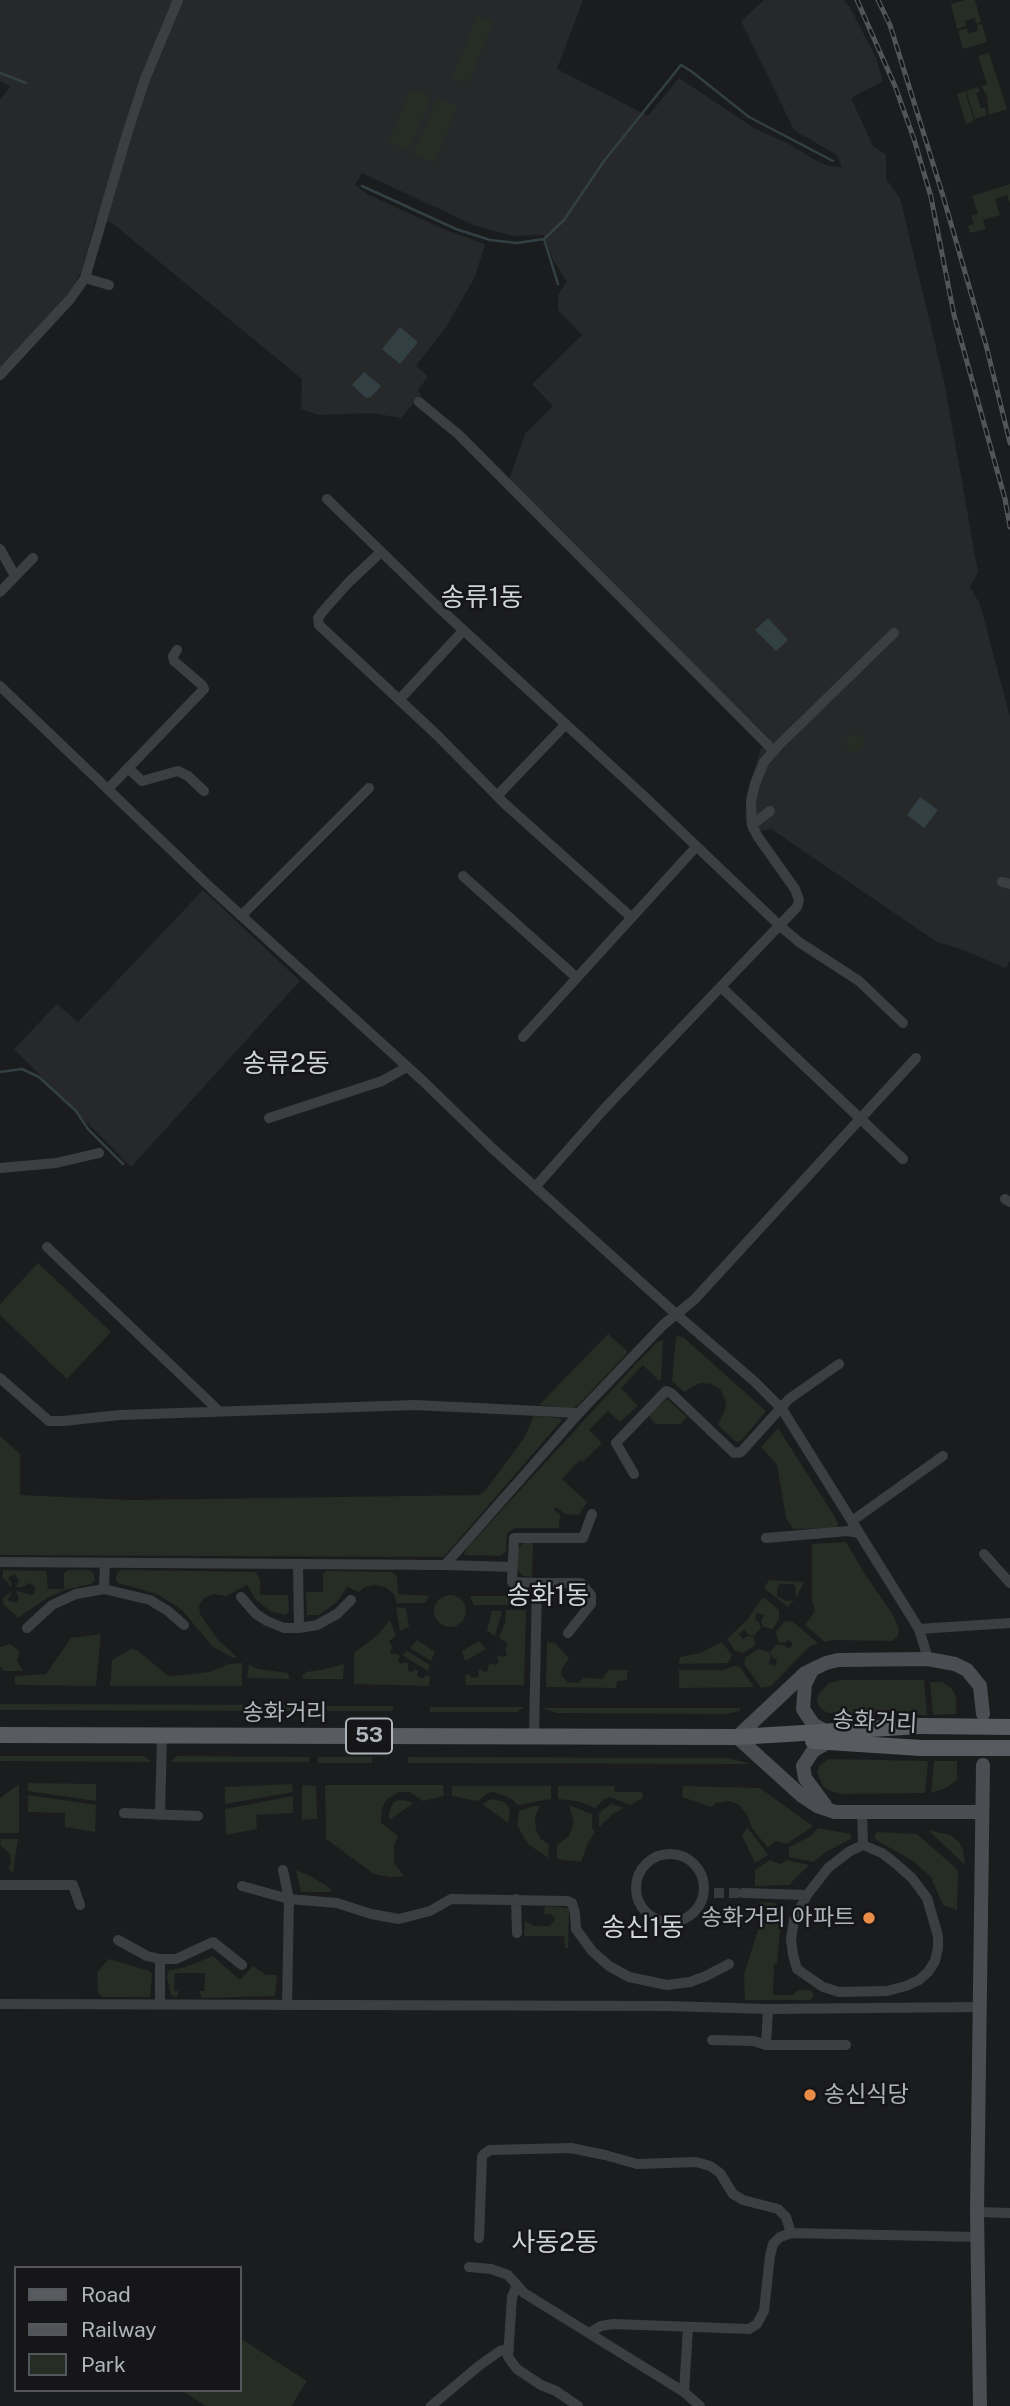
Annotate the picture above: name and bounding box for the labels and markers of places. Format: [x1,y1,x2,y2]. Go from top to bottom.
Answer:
place label: 송화거리 아파트 [701,1904,855,1932]
marker: 송화거리 아파트 [861,1910,877,1926]
place label: 송신식당 [824,2081,909,2109]
marker: 송신식당 [802,2087,818,2103]

